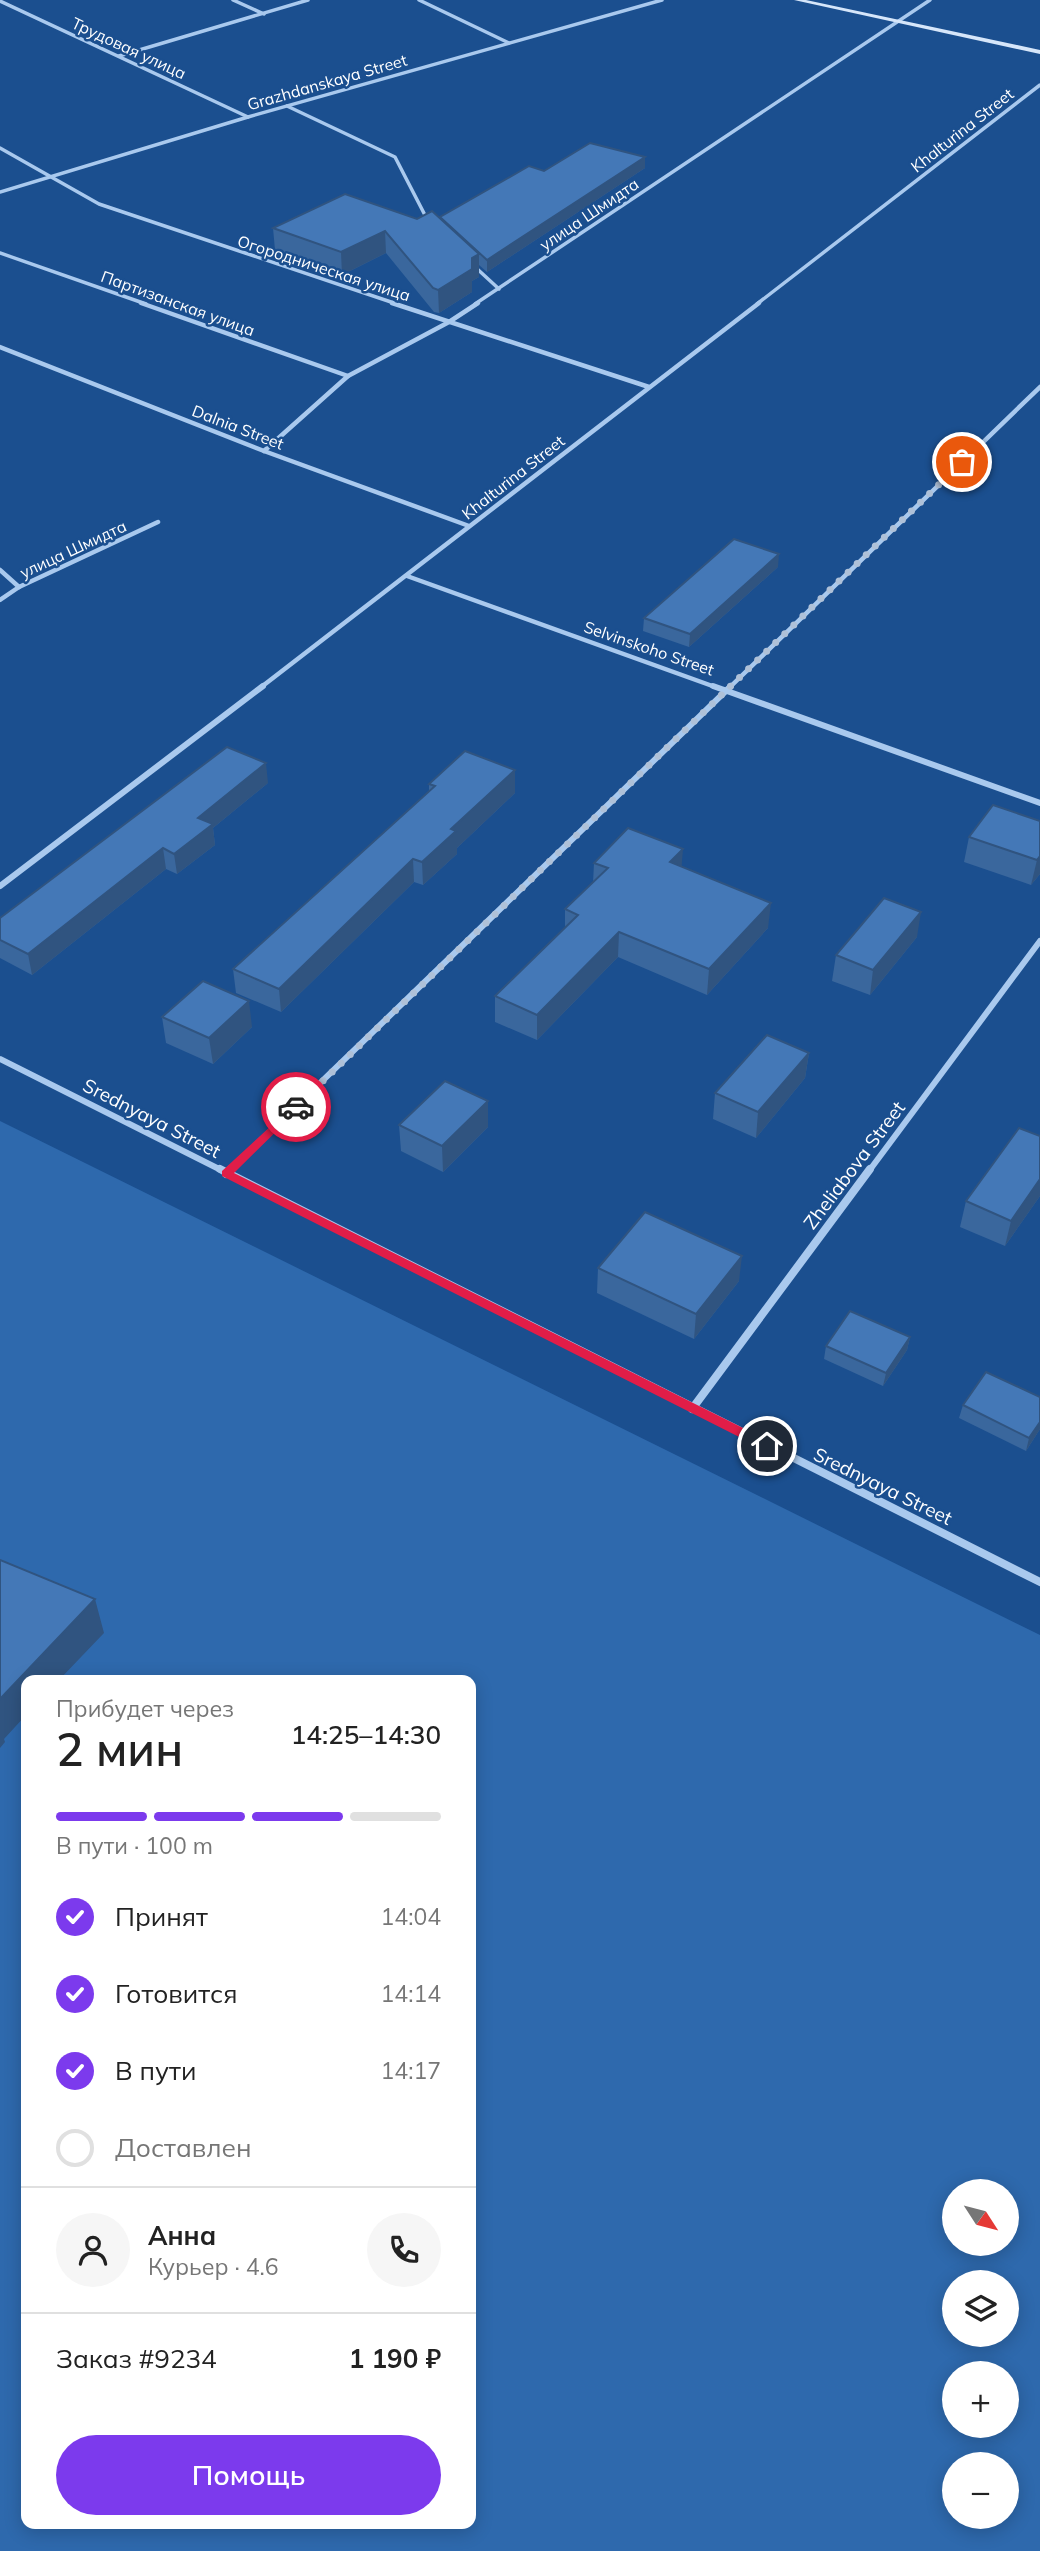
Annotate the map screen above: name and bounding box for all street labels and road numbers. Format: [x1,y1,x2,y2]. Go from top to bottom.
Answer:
street label: Трудовая улица [69,13,189,83]
street label: Grazhdanskaya Street [245,50,410,114]
street label: Khalturina Street [907,83,1018,176]
street label: улица Шмидта [536,174,642,254]
street label: Огородническая улица [235,231,413,305]
street label: Партизанская улица [98,266,258,340]
street label: Dalnia Street [189,400,287,454]
street label: Khalturina Street [458,430,569,523]
street label: улица Шмидта [17,516,129,582]
street label: Selvinskoho Street [581,616,717,680]
street label: Srednyaya Street [79,1073,225,1163]
street label: Zheliabova Street [798,1096,910,1234]
street label: Srednyaya Street [810,1442,957,1530]

